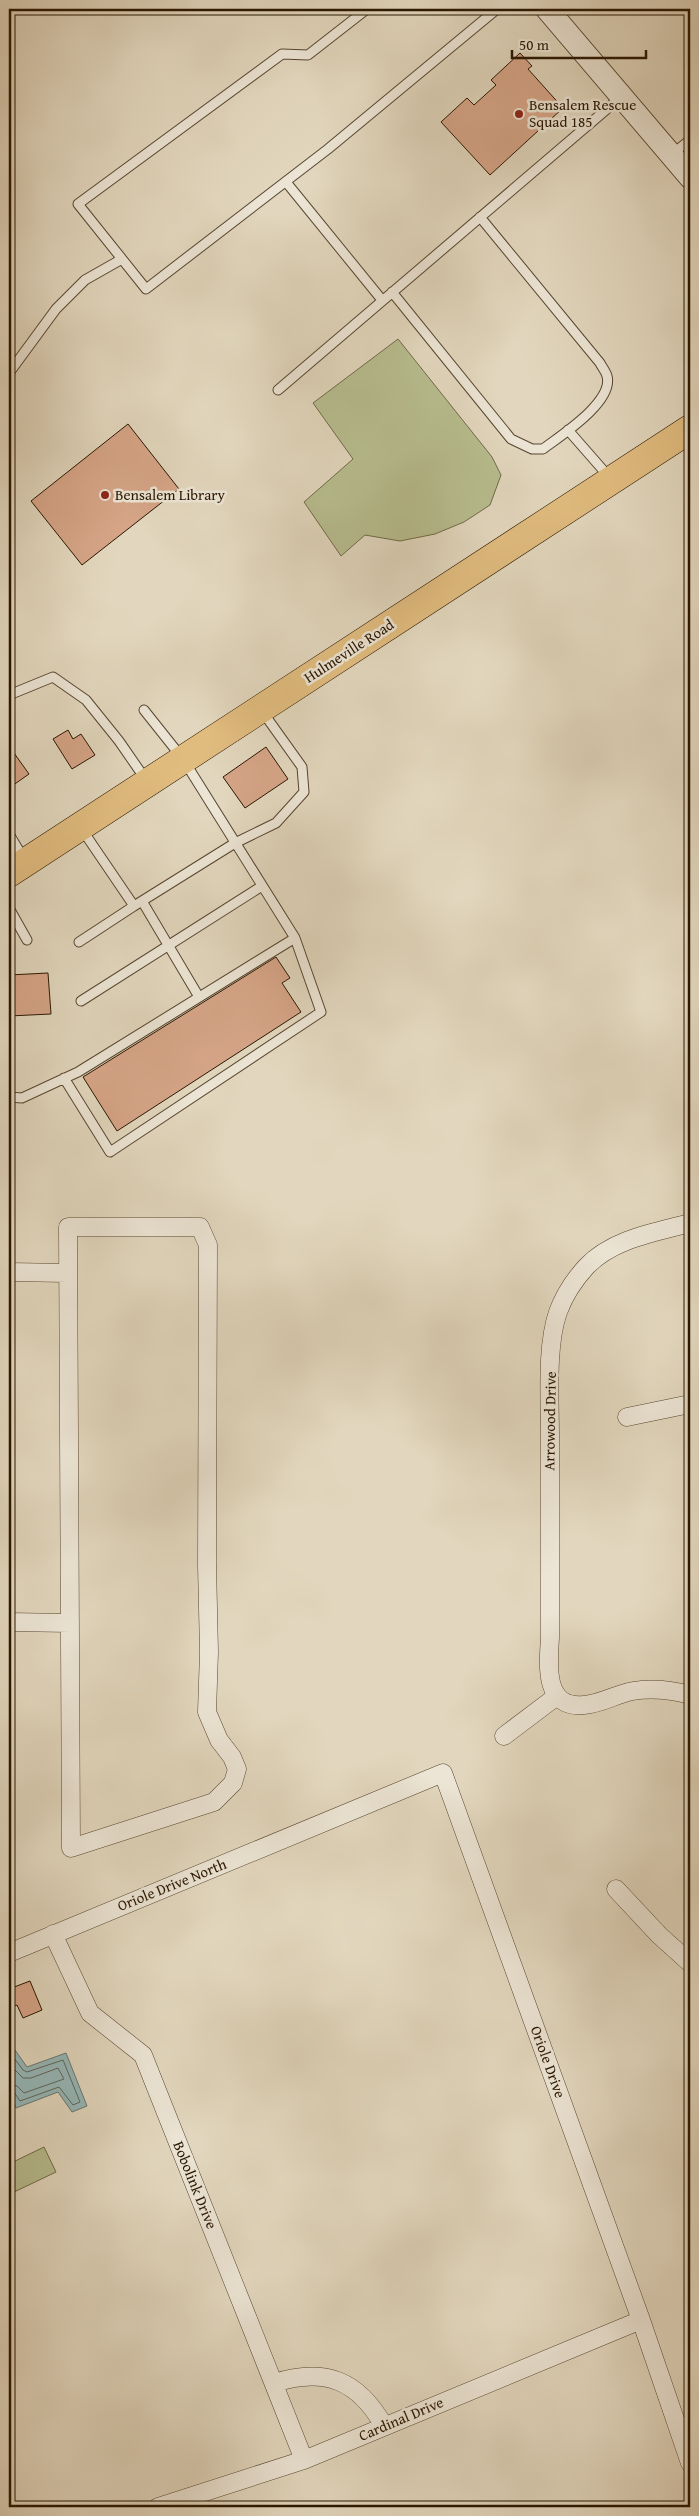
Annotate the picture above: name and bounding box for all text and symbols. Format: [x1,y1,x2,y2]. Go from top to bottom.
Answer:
scale bar [512,28,645,60]
text: 50 m [519,34,550,55]
place label: Bensalem Rescue Squad 185 [529,94,636,132]
marker: Bensalem Rescue Squad 185 [513,108,525,120]
place label: Bensalem Library [115,484,225,505]
marker: Bensalem Library [99,489,111,501]
street label: Hulmeville Road [300,614,398,688]
street label: Arrowood Drive [538,1371,561,1471]
street label: Oriole Drive North [114,1853,230,1916]
street label: Oriole Drive [526,2023,571,2101]
street label: Bobolink Drive [168,2138,223,2232]
street label: Cardinal Drive [355,2391,446,2446]

